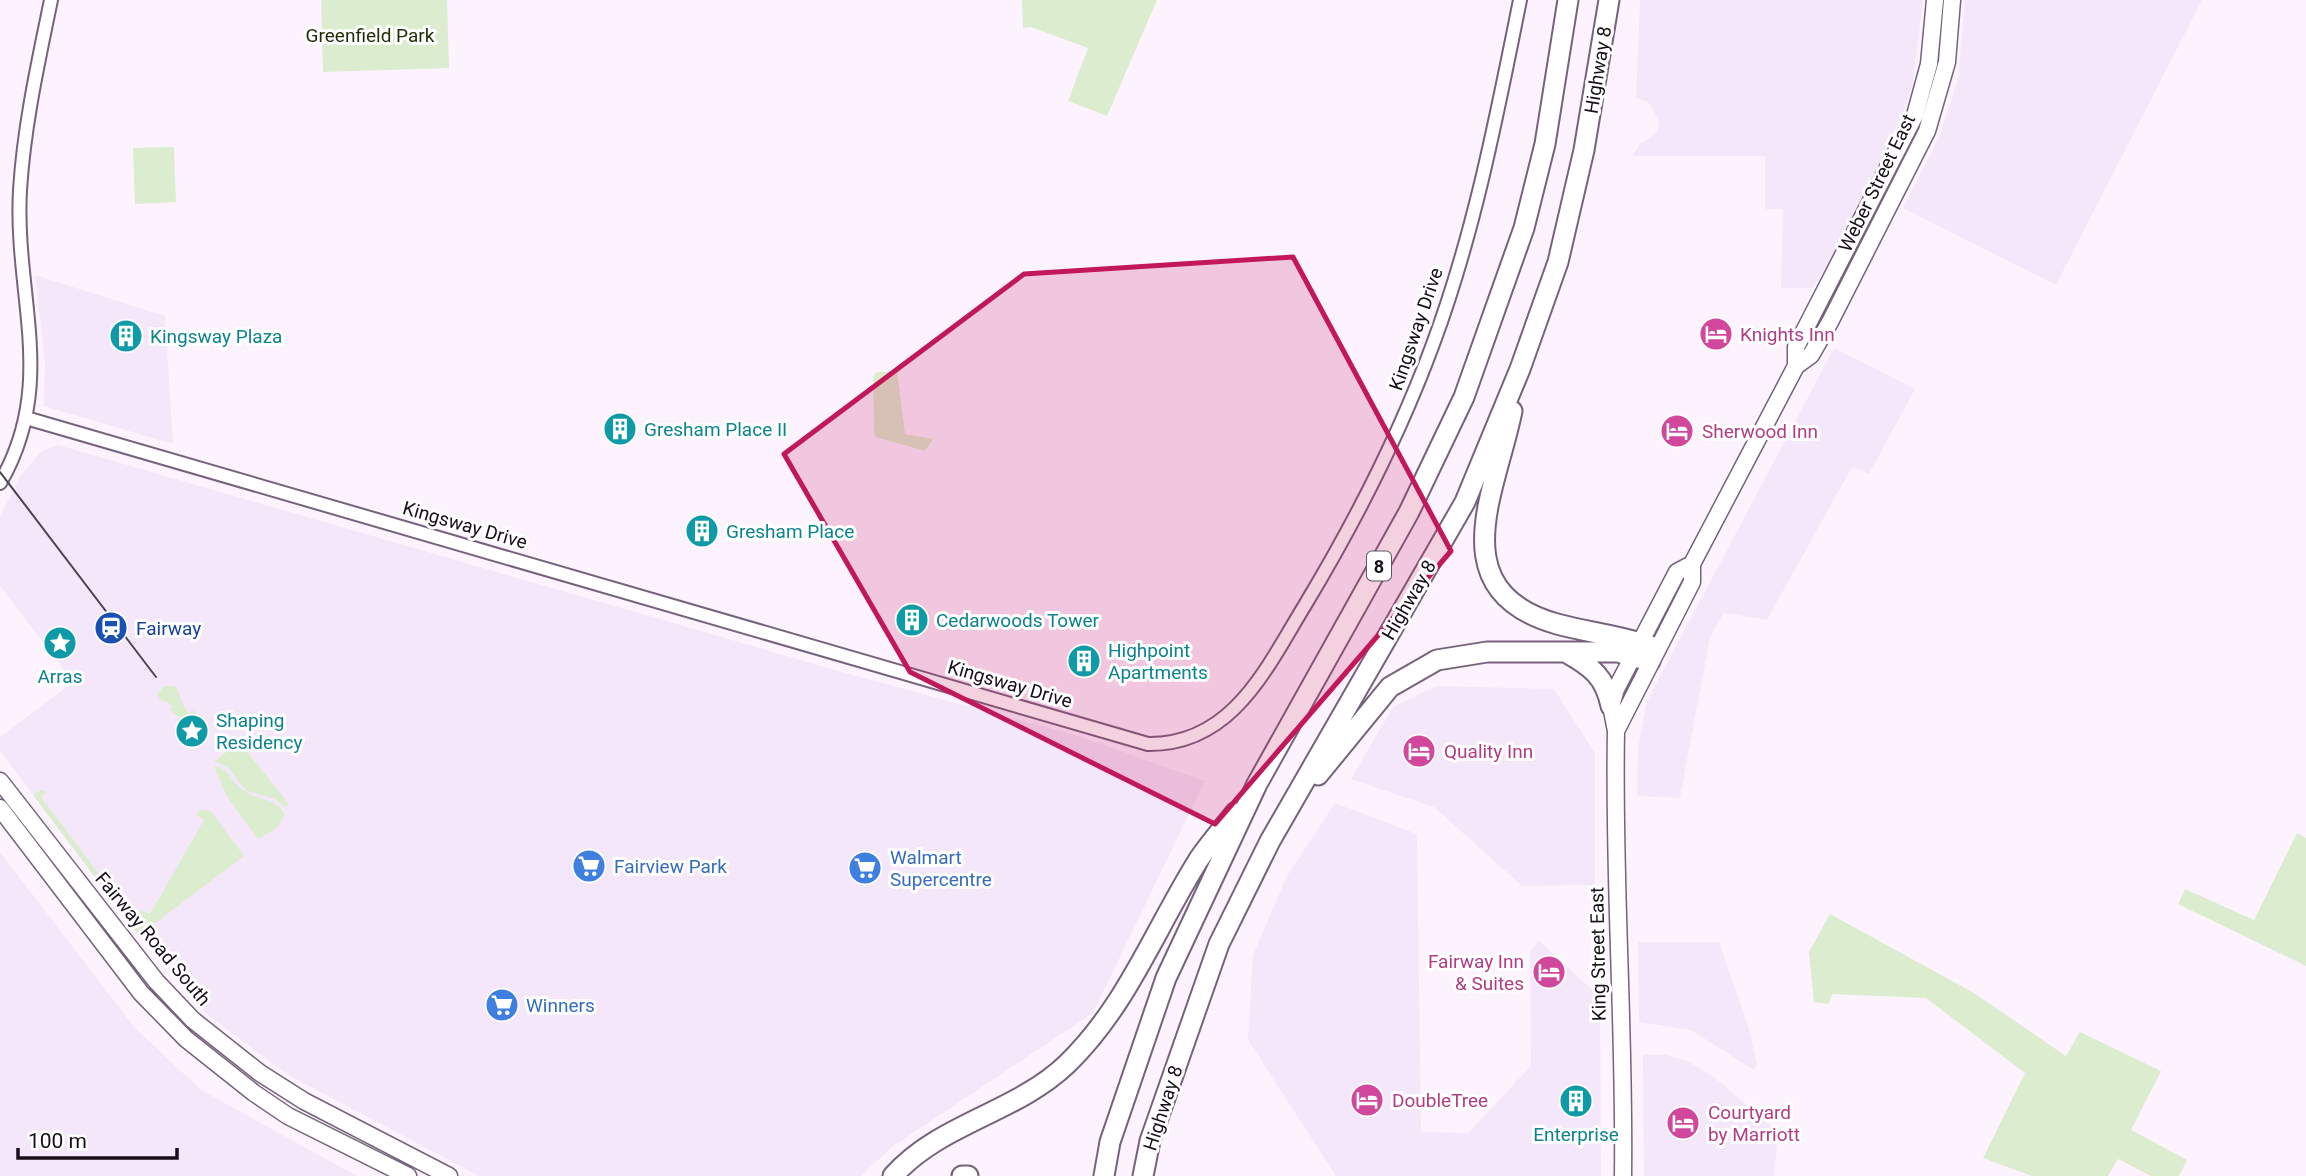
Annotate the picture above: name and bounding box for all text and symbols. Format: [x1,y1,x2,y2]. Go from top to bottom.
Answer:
park label: Greenfield Park [306,24,435,47]
street label: Highway 8 [1580,25,1616,115]
street label: Weber Street East [1834,110,1920,256]
street label: Kingsway Drive [1384,265,1448,393]
hotel icon: Knights Inn [1697,315,1735,353]
building icon: Kingsway Plaza [107,317,145,355]
place label: Knights Inn [1740,323,1835,346]
place label: Kingsway Plaza [150,325,282,348]
building icon: Gresham Place II [601,410,639,448]
hotel icon: Sherwood Inn [1658,412,1696,450]
place label: Gresham Place II [644,418,787,441]
place label: Sherwood Inn [1702,420,1818,443]
street label: Kingsway Drive [400,496,530,554]
building icon: Gresham Place [683,512,721,550]
place label: Gresham Place [726,520,854,543]
road number: 8 [1367,552,1391,580]
street label: Highway 8 [1377,556,1441,644]
building icon: Cedarwoods Tower [893,601,931,639]
station icon: Fairway [92,609,130,647]
place label: Cedarwoods Tower [936,609,1100,632]
place label: Fairway [136,617,201,640]
place icon: Arras [41,624,79,662]
place label: Highpoint Apartments [1108,639,1208,684]
building icon: Highpoint Apartments [1065,642,1103,680]
street label: Kingsway Drive [945,655,1075,713]
place label: Arras [37,665,83,688]
place label: Shaping Residency [216,709,302,754]
place icon: Shaping Residency [173,712,211,750]
hotel icon: Quality Inn [1400,732,1438,770]
place label: Quality Inn [1444,740,1533,763]
place label: Walmart Supercentre [890,846,992,891]
supermarket icon: Fairview Park [570,847,608,885]
supermarket icon: Walmart Supercentre [846,849,884,887]
place label: Fairview Park [614,855,727,878]
street label: Fairway Road South [90,867,216,1011]
street label: King Street East [1585,887,1611,1021]
place label: Fairway Inn & Suites [1428,950,1524,995]
hotel icon: Fairway Inn & Suites [1530,953,1568,991]
supermarket icon: Winners [483,986,521,1024]
place label: Winners [526,994,595,1017]
street label: Highway 8 [1138,1063,1188,1153]
hotel icon: DoubleTree [1348,1081,1386,1119]
building icon: Enterprise [1557,1082,1595,1120]
place label: DoubleTree [1392,1089,1488,1112]
place label: Courtyard by Marriott [1708,1101,1800,1146]
hotel icon: Courtyard by Marriott [1664,1104,1702,1142]
scale bar [18,1116,177,1160]
place label: Enterprise [1533,1123,1619,1146]
text: 100 m [28,1129,87,1153]

